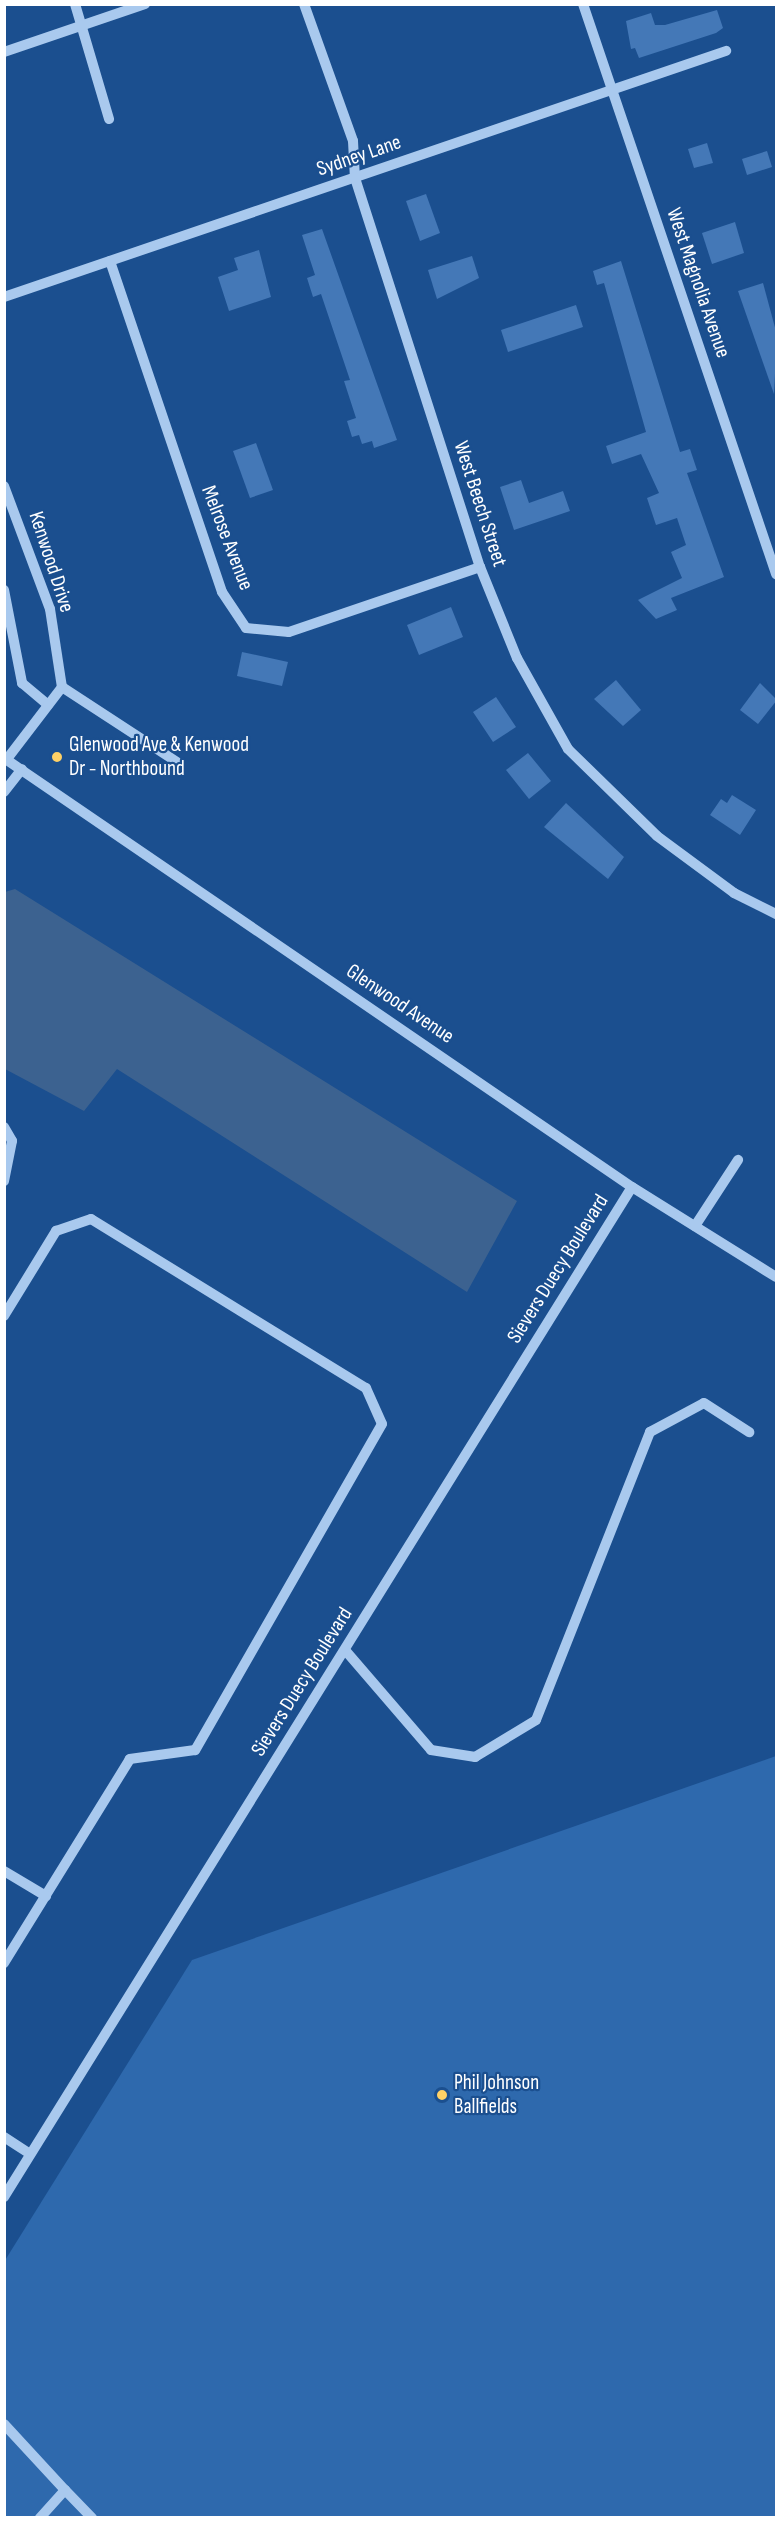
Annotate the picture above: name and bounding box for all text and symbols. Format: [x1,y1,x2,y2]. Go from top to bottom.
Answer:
street label: Sydney Lane [313,130,405,182]
street label: West Magnolia Avenue [661,205,735,361]
street label: West Beech Street [448,438,512,570]
street label: Melrose Avenue [196,482,258,594]
street label: Kenwood Drive [23,508,79,616]
place label: Glenwood Ave & Kenwood Dr - Northbound [69,732,249,782]
marker: Glenwood Ave & Kenwood Dr - Northbound [50,750,64,764]
street label: Glenwood Avenue [341,959,459,1049]
street label: Sievers Duecy Boulevard [502,1190,614,1348]
street label: Sievers Duecy Boulevard [246,1603,358,1761]
place label: Phil Johnson Ballfields [454,2070,539,2120]
marker: Phil Johnson Ballfields [435,2088,449,2102]

